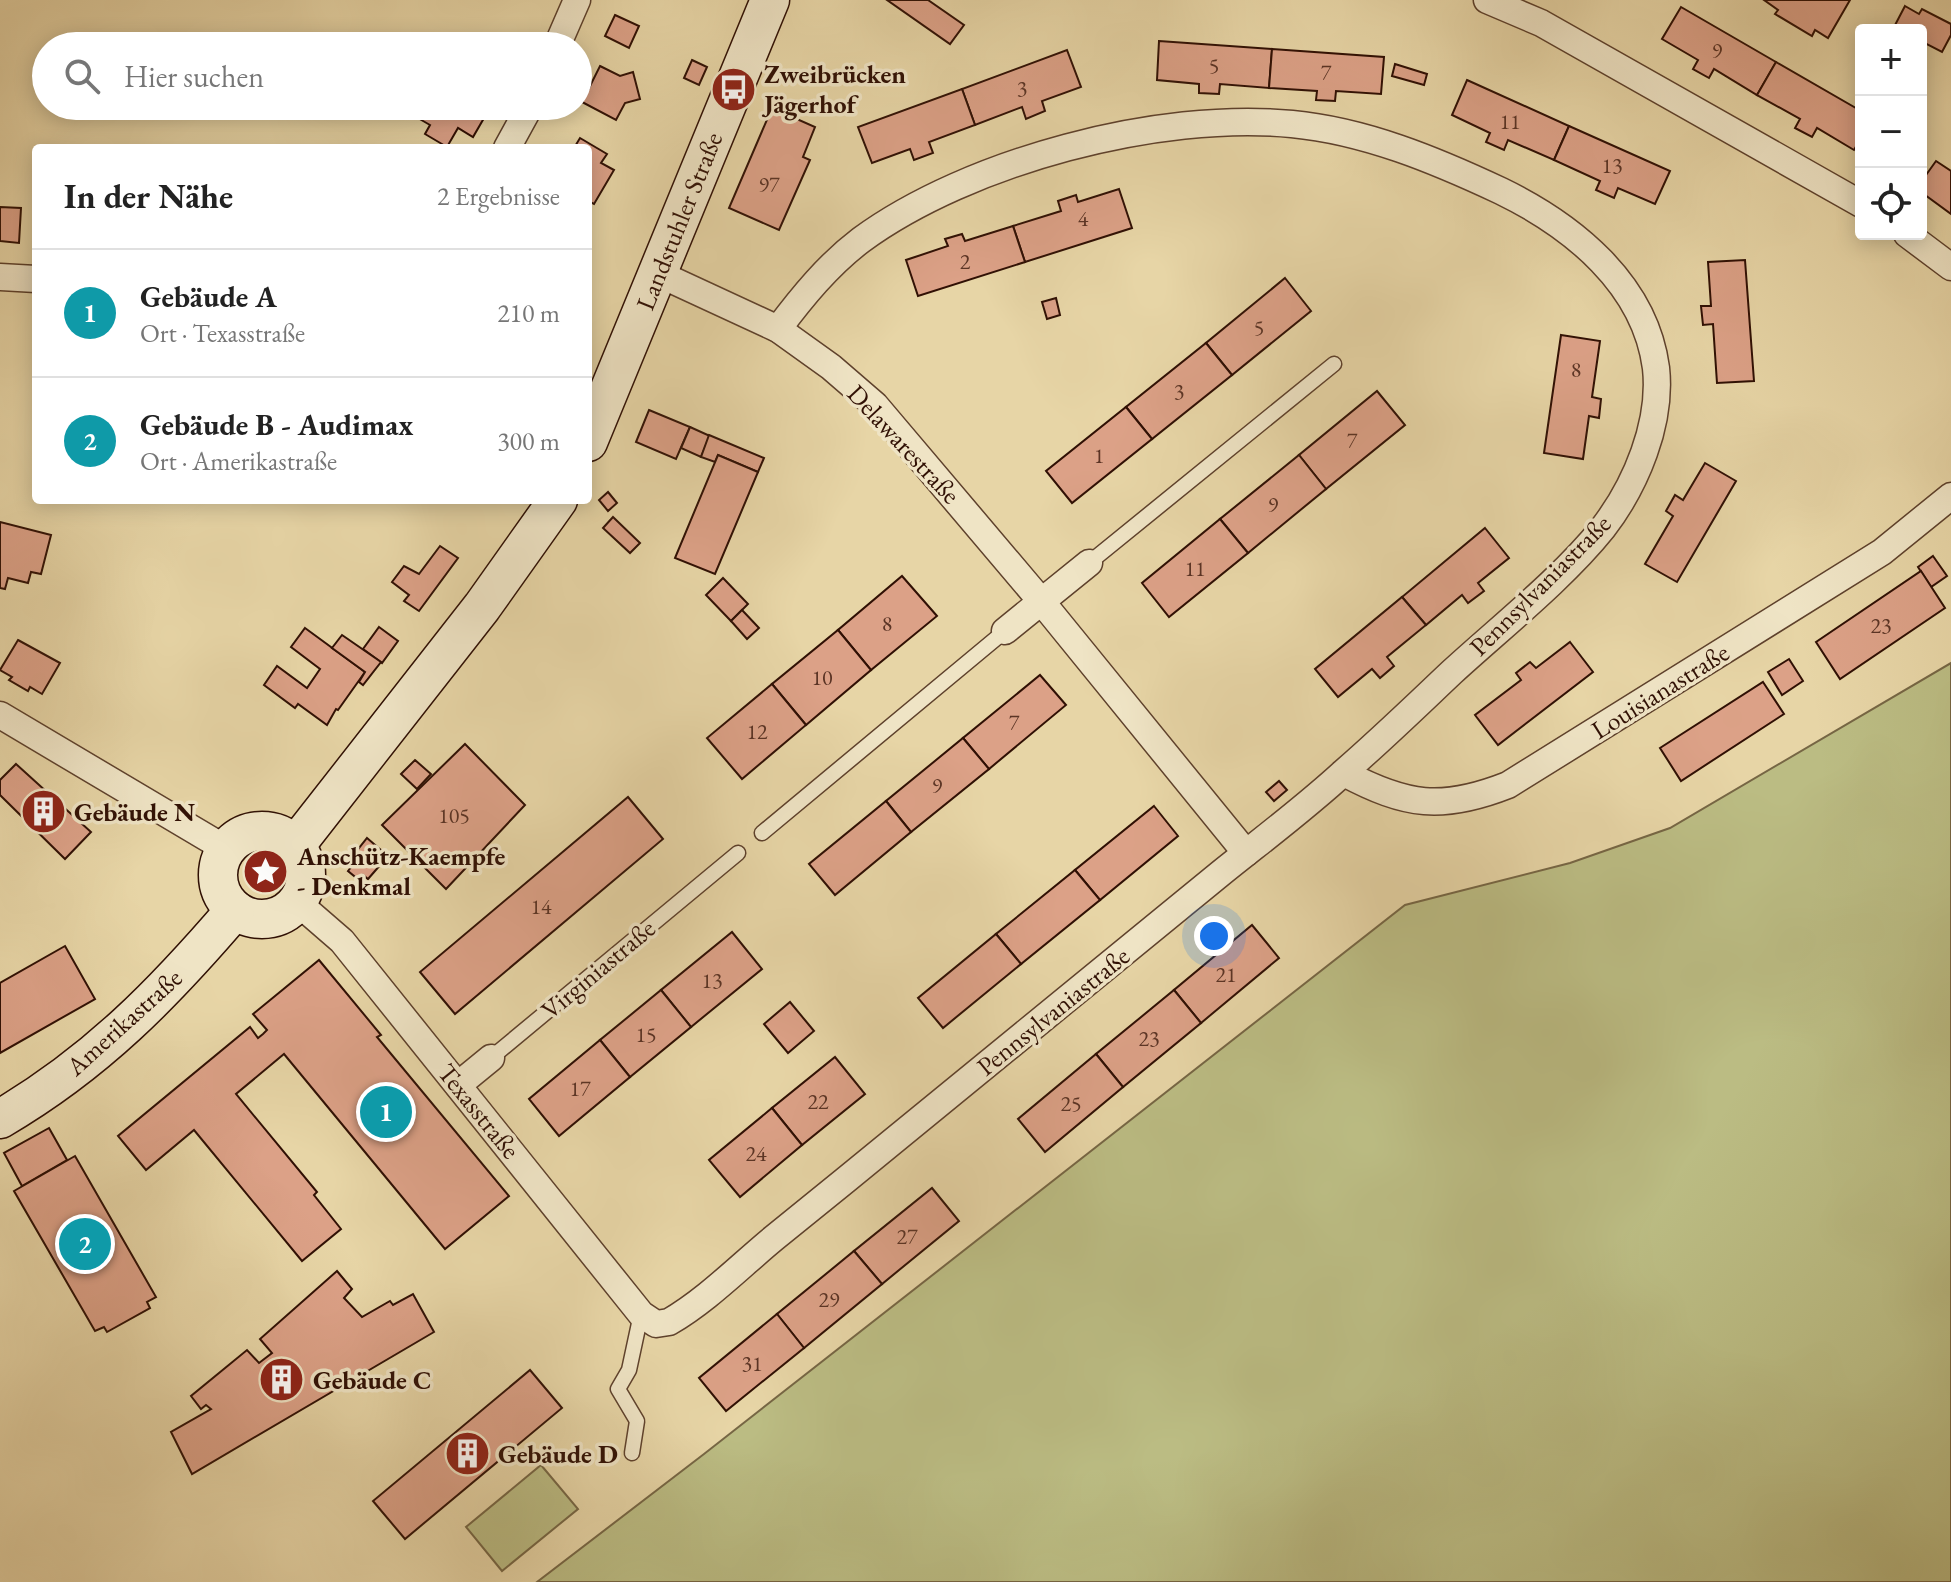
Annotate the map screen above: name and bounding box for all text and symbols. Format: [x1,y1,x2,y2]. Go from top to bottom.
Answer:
map controls [1855,24,1927,240]
button: + [1855,24,1927,96]
search box [32,32,592,120]
house number: 9 [1712,36,1723,65]
house number: 5 [1209,51,1219,80]
icon: search [60,54,104,98]
text: Hier suchen [124,57,264,96]
place label: Zweibrücken Jägerhof [761,57,906,121]
house number: 7 [1321,58,1332,87]
bus stop icon: Zweibrücken Jägerhof [709,65,757,113]
house number: 3 [1017,74,1027,103]
button: − [1855,96,1927,168]
house number: 11 [1499,107,1521,136]
street label: Landstuhler Straße [628,127,730,315]
house number: 13 [1601,151,1623,180]
button: locate [1855,168,1927,240]
house number: 97 [758,170,780,199]
text: In der Nähe [64,174,233,218]
text: 2 Ergebnisse [437,179,560,213]
house number: 4 [1078,204,1089,233]
house number: 2 [960,247,971,276]
text: Gebäude A [140,277,277,316]
text: 1 [83,296,97,330]
text: 210 m [497,296,560,330]
house number: 5 [1254,313,1264,342]
text: Ort · Texasstraße [140,316,305,350]
house number: 8 [1571,355,1581,384]
street label: Delawarestraße [840,377,968,511]
house number: 3 [1174,377,1184,406]
text: Gebäude B - Audimax [140,405,413,444]
text: 2 [83,424,97,458]
text: 300 m [497,424,560,458]
house number: 7 [1347,426,1358,455]
house number: 1 [1094,441,1104,470]
text: Ort · Amerikastraße [140,444,337,478]
house number: 9 [1268,490,1279,519]
street label: Pennsylvaniastraße [1462,507,1618,663]
house number: 11 [1184,554,1206,583]
house number: 8 [882,609,892,638]
house number: 23 [1870,611,1892,640]
street label: Louisianastraße [1585,635,1735,747]
house number: 10 [811,663,833,692]
house number: 7 [1009,708,1020,737]
house number: 12 [746,717,768,746]
house number: 9 [932,771,943,800]
building icon: Gebäude N [19,788,67,836]
place label: Gebäude N [74,795,195,829]
house number: 105 [438,801,470,830]
place label: Anschütz-Kaempfe - Denkmal [296,839,506,903]
place icon: Anschütz-Kaempfe - Denkmal [242,847,290,895]
house number: 14 [530,892,552,921]
street label: Virginiastraße [534,911,662,1027]
your location [1194,916,1234,956]
street label: Pennsylvaniastraße [970,939,1136,1083]
house number: 21 [1215,960,1237,989]
street label: Amerikastraße [58,961,189,1084]
house number: 13 [701,966,723,995]
house number: 15 [635,1020,657,1049]
house number: 23 [1138,1024,1160,1053]
street label: Texasstraße [430,1056,528,1166]
house number: 17 [569,1074,591,1103]
pin: 1 [360,1082,412,1142]
house number: 22 [807,1087,829,1116]
house number: 25 [1060,1089,1082,1118]
house number: 24 [745,1139,767,1168]
pin: 2 [59,1214,111,1274]
house number: 27 [896,1222,918,1251]
house number: 29 [818,1285,840,1314]
house number: 31 [741,1349,763,1378]
building icon: Gebäude C [258,1356,306,1404]
place label: Gebäude C [313,1363,431,1397]
building icon: Gebäude D [443,1430,491,1478]
place label: Gebäude D [498,1437,618,1471]

